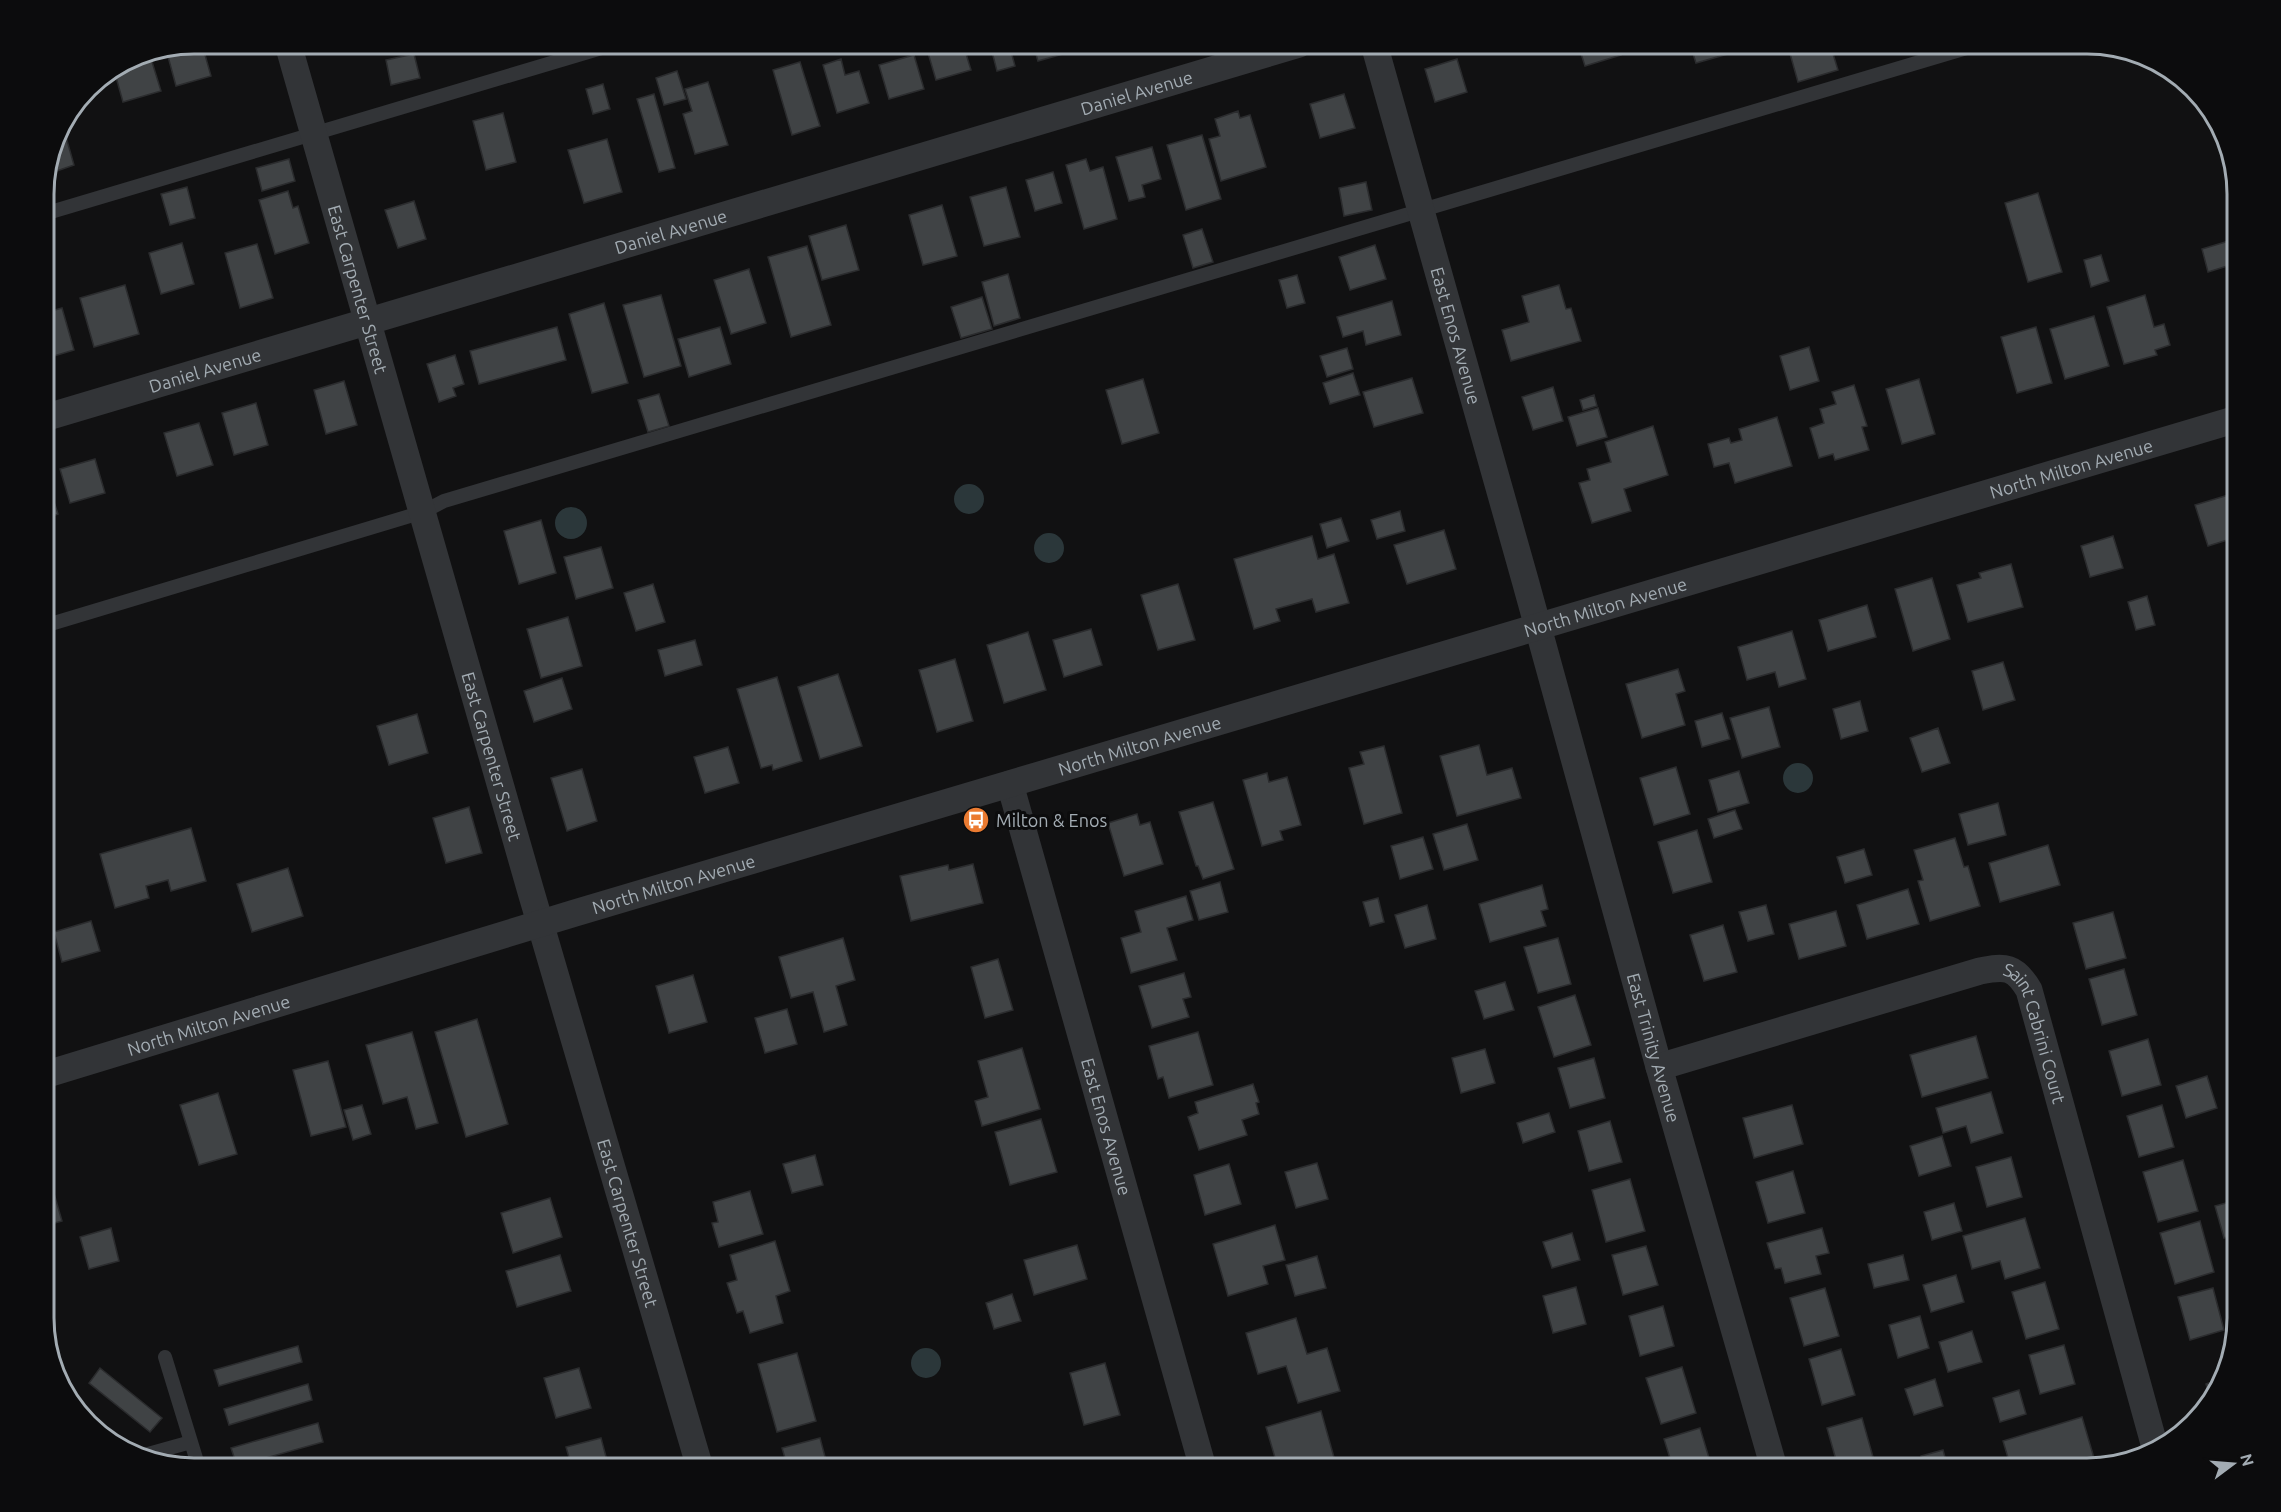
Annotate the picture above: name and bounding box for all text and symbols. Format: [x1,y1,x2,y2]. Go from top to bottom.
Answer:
street label: Daniel Avenue [1078,66,1195,119]
street label: East Carpenter Street [325,203,392,376]
street label: Daniel Avenue [612,205,729,257]
street label: East Enos Avenue [1427,265,1485,407]
street label: Daniel Avenue [147,344,263,396]
street label: North Milton Avenue [1987,435,2155,502]
street label: North Milton Avenue [1521,573,1689,640]
street label: East Carpenter Street [458,670,526,843]
street label: North Milton Avenue [1056,712,1223,779]
bus stop icon: Milton & Enos [961,805,991,835]
place label: Milton & Enos [996,810,1107,830]
street label: North Milton Avenue [590,850,757,917]
street label: Saint Cabrini Court [2001,959,2070,1106]
street label: East Trinity Avenue [1624,971,1684,1125]
street label: North Milton Avenue [125,991,292,1059]
street label: East Enos Avenue [1078,1056,1136,1198]
street label: East Carpenter Street [594,1136,662,1309]
north arrow [2203,1434,2263,1494]
text: N [2237,1452,2258,1468]

